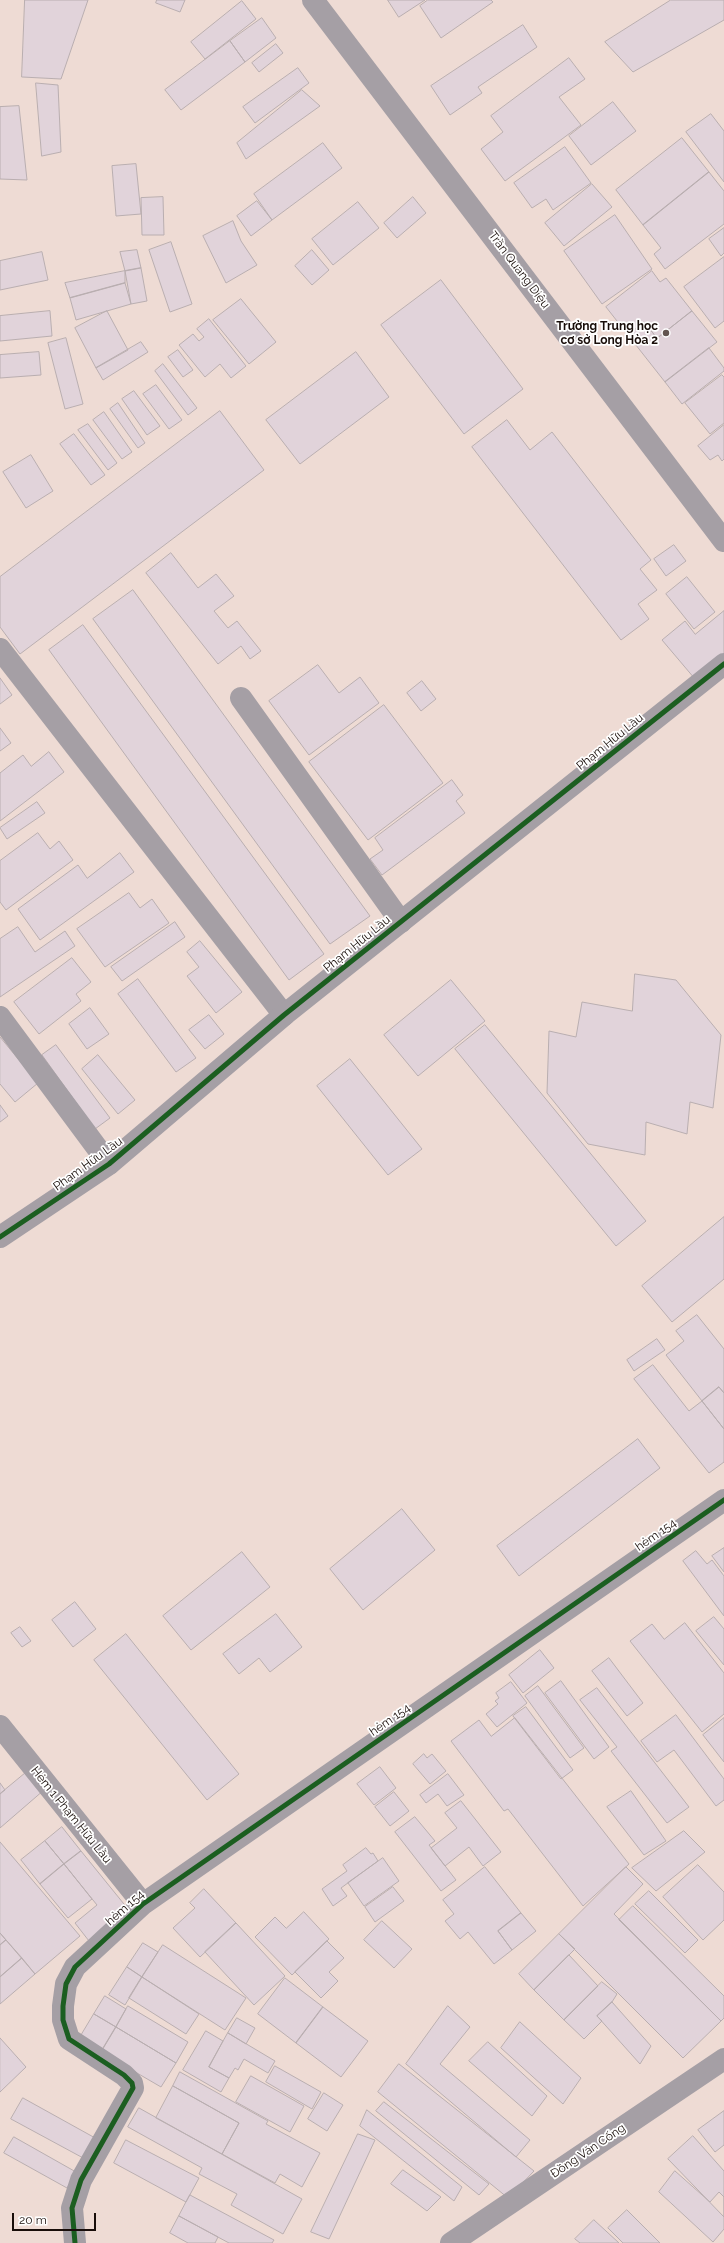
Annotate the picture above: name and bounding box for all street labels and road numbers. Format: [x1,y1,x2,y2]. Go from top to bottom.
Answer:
street label: Trần Quang Diệu [485,229,553,311]
street label: Phạm Hữu Lầu [574,711,646,773]
street label: Phạm Hữu Lầu [321,913,393,975]
street label: Phạm Hữu Lầu [51,1134,125,1194]
street label: hẻm 154 [633,1516,679,1554]
street label: hẻm 154 [367,1701,413,1739]
street label: Hẻm 1 Phạm Hữu Lầu [28,1764,114,1866]
street label: hẻm 154 [103,1887,147,1929]
street label: Đồng Văn Cống [548,2121,628,2181]

